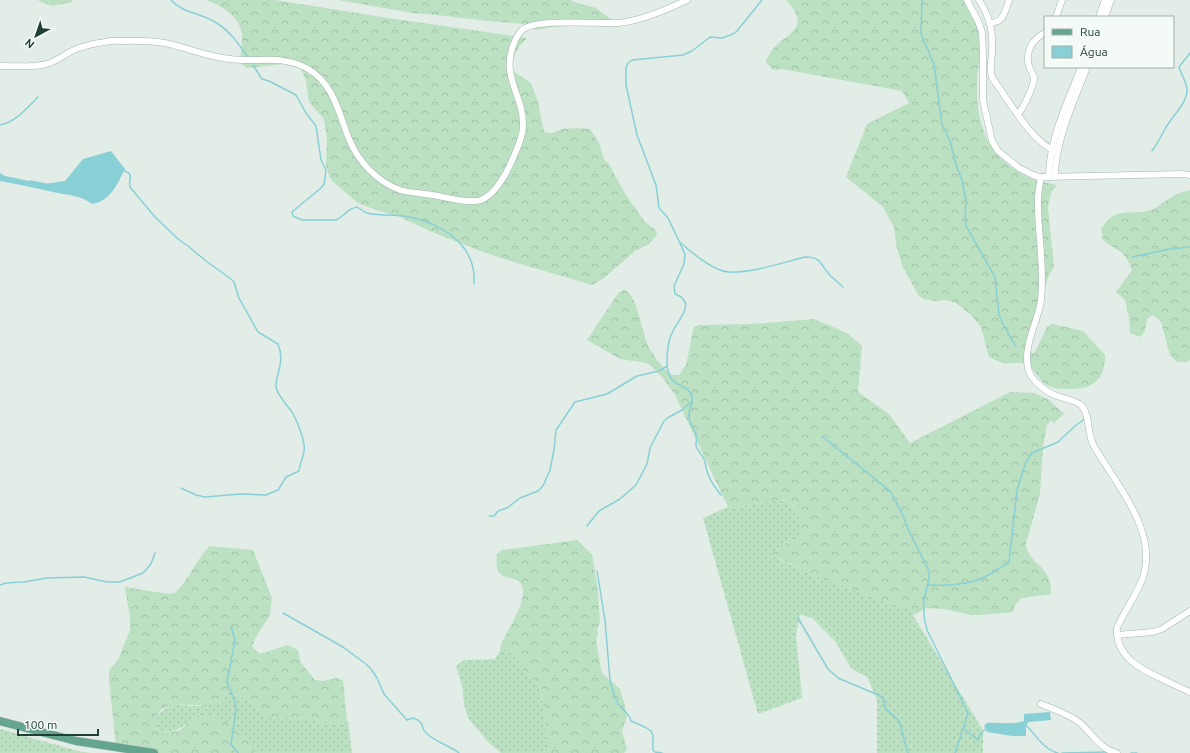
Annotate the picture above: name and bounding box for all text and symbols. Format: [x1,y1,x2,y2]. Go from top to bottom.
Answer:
north arrow [16,16,56,56]
legend [1044,16,1174,68]
text: Rua [1080,25,1101,38]
text: N [23,36,37,51]
text: Água [1080,45,1108,58]
scale bar [18,711,98,737]
text: 100 m [24,718,57,731]

